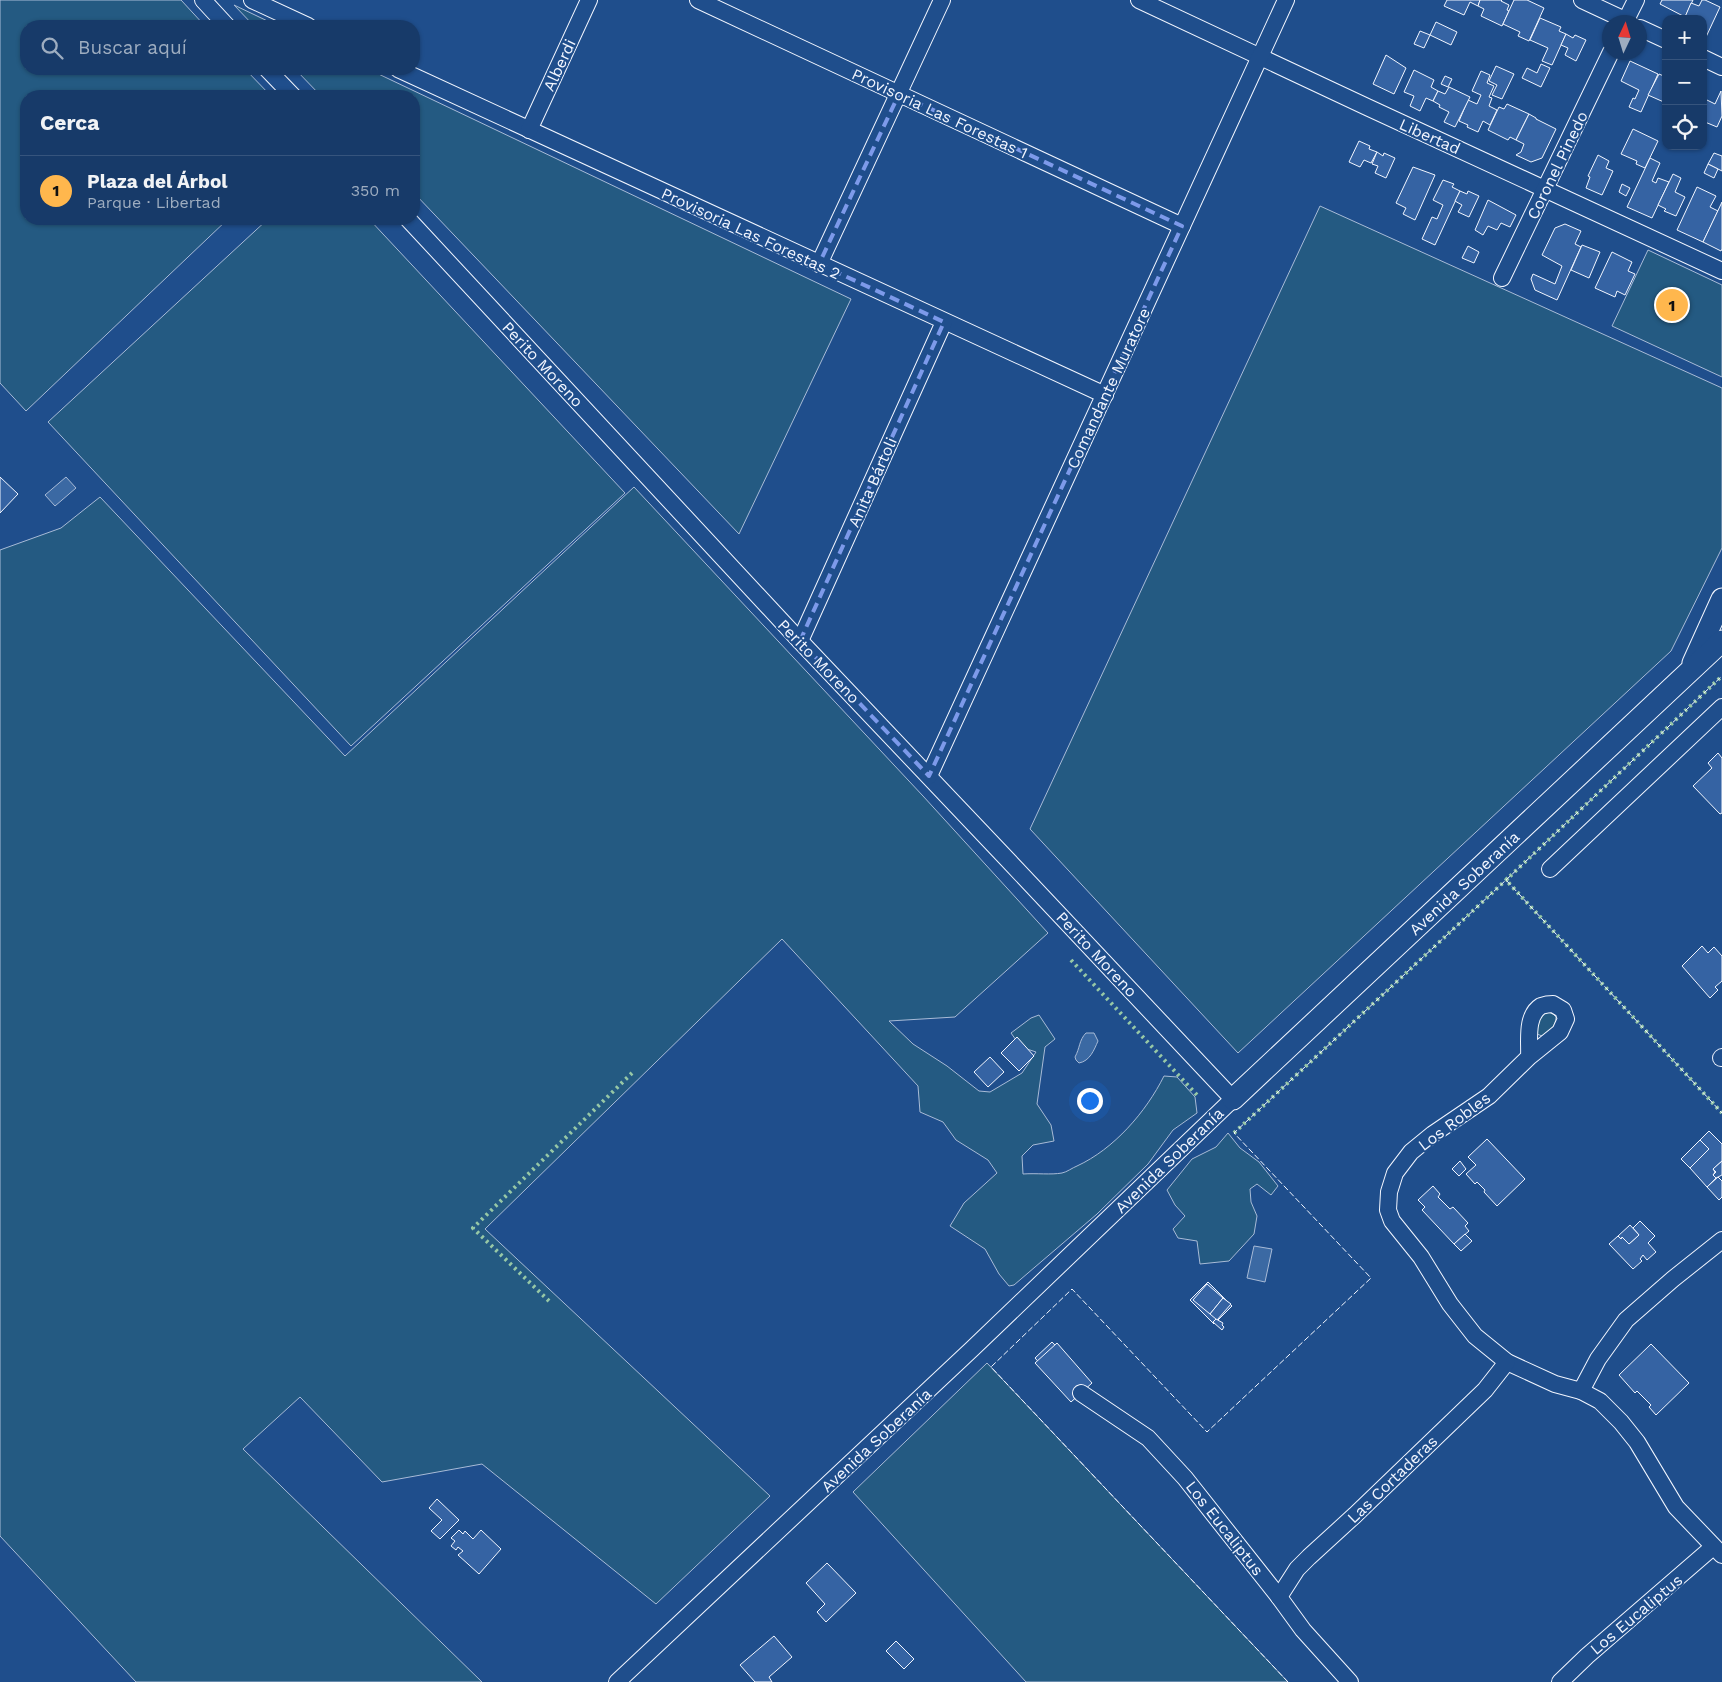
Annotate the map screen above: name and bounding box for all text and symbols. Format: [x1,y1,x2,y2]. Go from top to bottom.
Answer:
north arrow [1602,15,1647,60]
map controls [1662,15,1707,150]
button: + [1662,15,1707,60]
search box [20,20,420,75]
icon: search [38,34,66,62]
text: Buscar aquí [78,36,187,59]
street label: Alberdi [539,36,580,94]
button: − [1662,60,1707,105]
street label: Provisoria Las Forestas 1 [849,64,1031,163]
button: locate [1662,105,1707,150]
street label: Coronel Pinedo [1523,108,1592,222]
text: Cerca [40,110,99,135]
street label: Libertad [1396,115,1463,158]
text: Plaza del Árbol [87,170,228,193]
text: 1 [53,181,59,200]
text: 350 m [351,181,400,200]
street label: Provisoria Las Forestas 2 [658,184,843,283]
text: Parque · Libertad [87,193,221,212]
pin: 1 [1656,286,1688,324]
street label: Comandante Muratore [1063,305,1154,472]
street label: Perito Moreno [498,318,587,411]
street label: Anita Bártoli [844,434,901,530]
street label: Perito Moreno [774,615,864,707]
street label: Avenida Soberanía [1405,827,1523,939]
street label: Perito Moreno [1052,908,1141,1001]
your location [1077,1088,1103,1114]
street label: Los Robles [1414,1088,1494,1155]
street label: Avenida Soberanía [1111,1104,1228,1217]
street label: Avenida Soberanía [817,1384,935,1496]
street label: Las Cortaderas [1343,1432,1441,1527]
street label: Los Eucaliptus [1182,1477,1267,1579]
street label: Los Eucaliptus [1586,1570,1686,1659]

